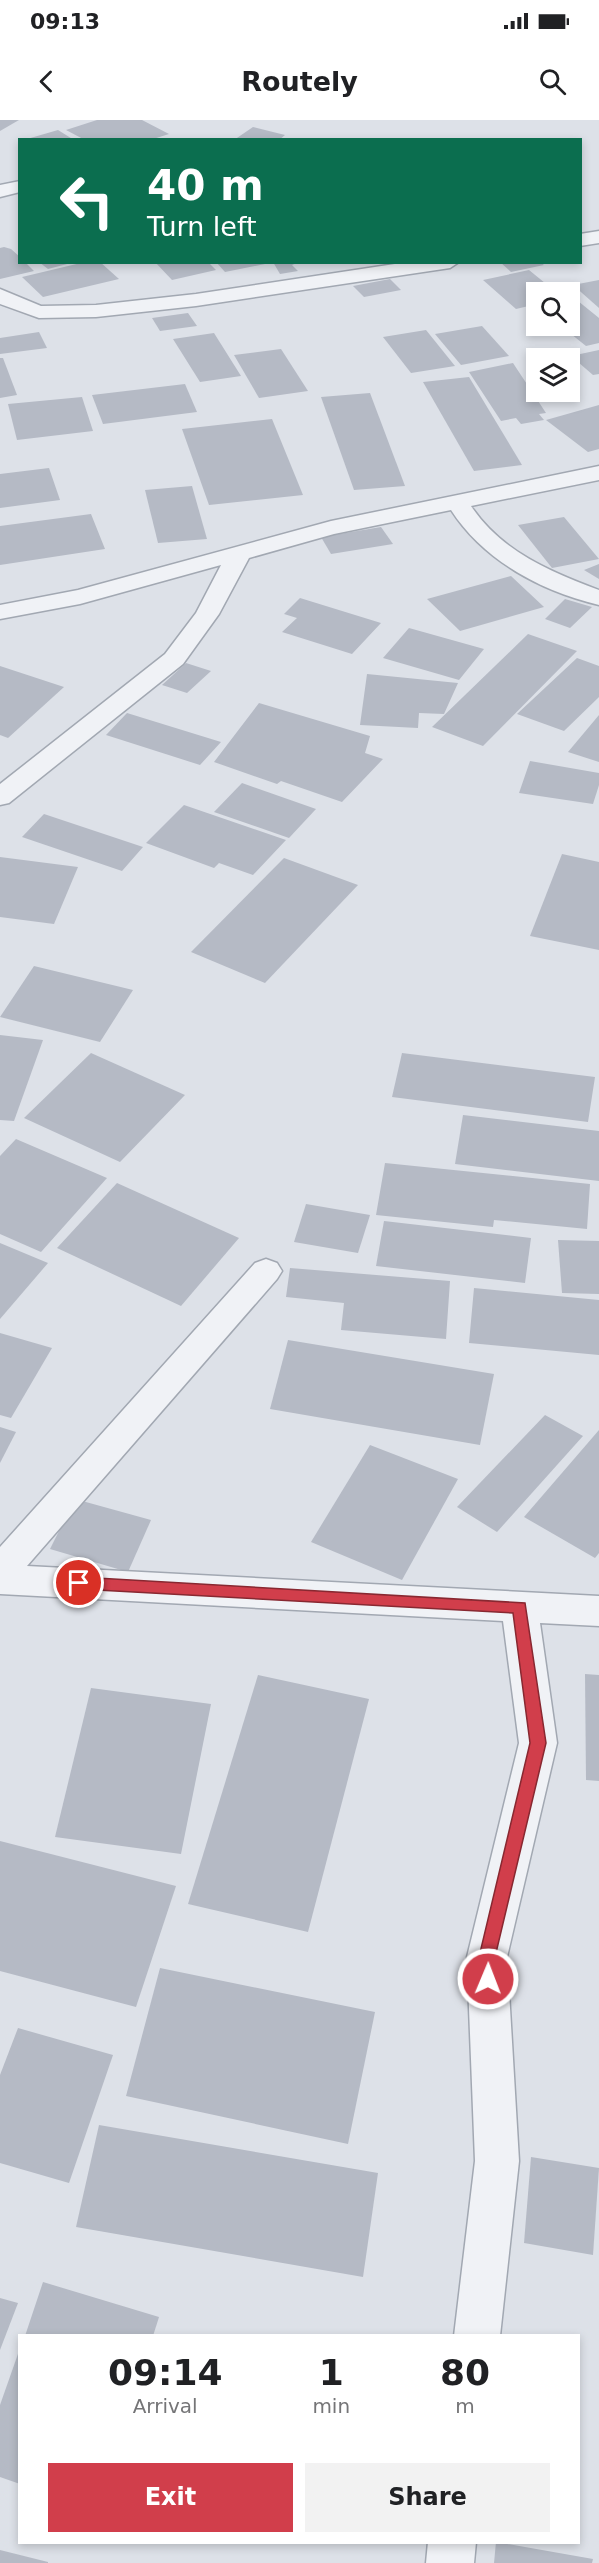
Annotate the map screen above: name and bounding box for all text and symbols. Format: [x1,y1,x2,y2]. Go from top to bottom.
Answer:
text: 09:13 [30,9,100,34]
icon: back [30,65,63,98]
icon: search [536,65,569,98]
text: Routely [241,66,358,97]
text: 40 m [147,161,264,210]
icon: left [48,162,126,240]
text: Turn left [147,211,257,242]
map controls [526,282,580,402]
button: search [526,282,580,336]
button: layers [526,348,580,402]
pin [53,1557,104,1608]
icon: arrive [62,1566,95,1599]
position arrow [456,1947,520,2011]
text: 09:14 [108,2352,222,2393]
text: 1 [319,2352,344,2393]
text: 80 [440,2352,490,2393]
text: Arrival [133,2394,198,2418]
text: min [312,2394,350,2418]
text: m [455,2394,475,2418]
button: Exit [48,2463,293,2532]
button: Share [305,2463,550,2532]

